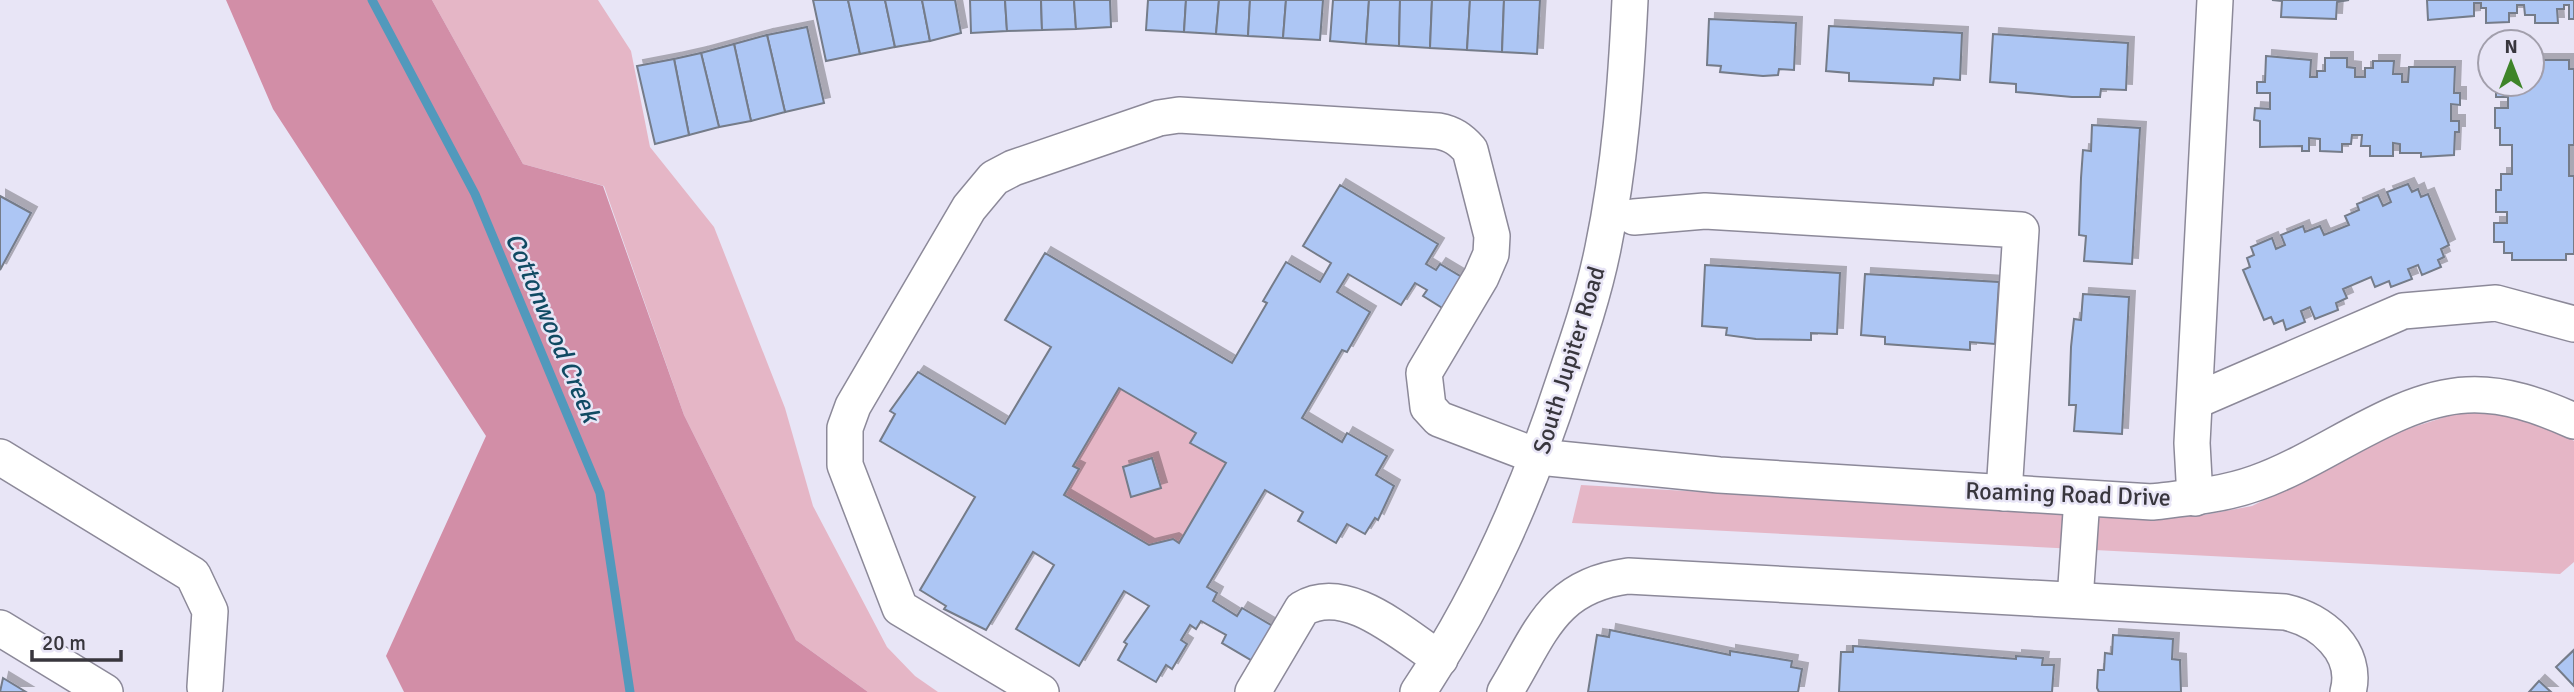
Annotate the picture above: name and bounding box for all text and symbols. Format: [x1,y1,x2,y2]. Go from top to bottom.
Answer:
north arrow [2476,28,2546,98]
text: N [2504,35,2518,59]
water label: Cottonwood Creek [498,228,607,429]
street label: South Jupiter Road [1526,263,1612,457]
street label: Roaming Road Drive [1965,475,2171,513]
scale bar [32,618,121,662]
text: 20 m [42,630,86,656]

